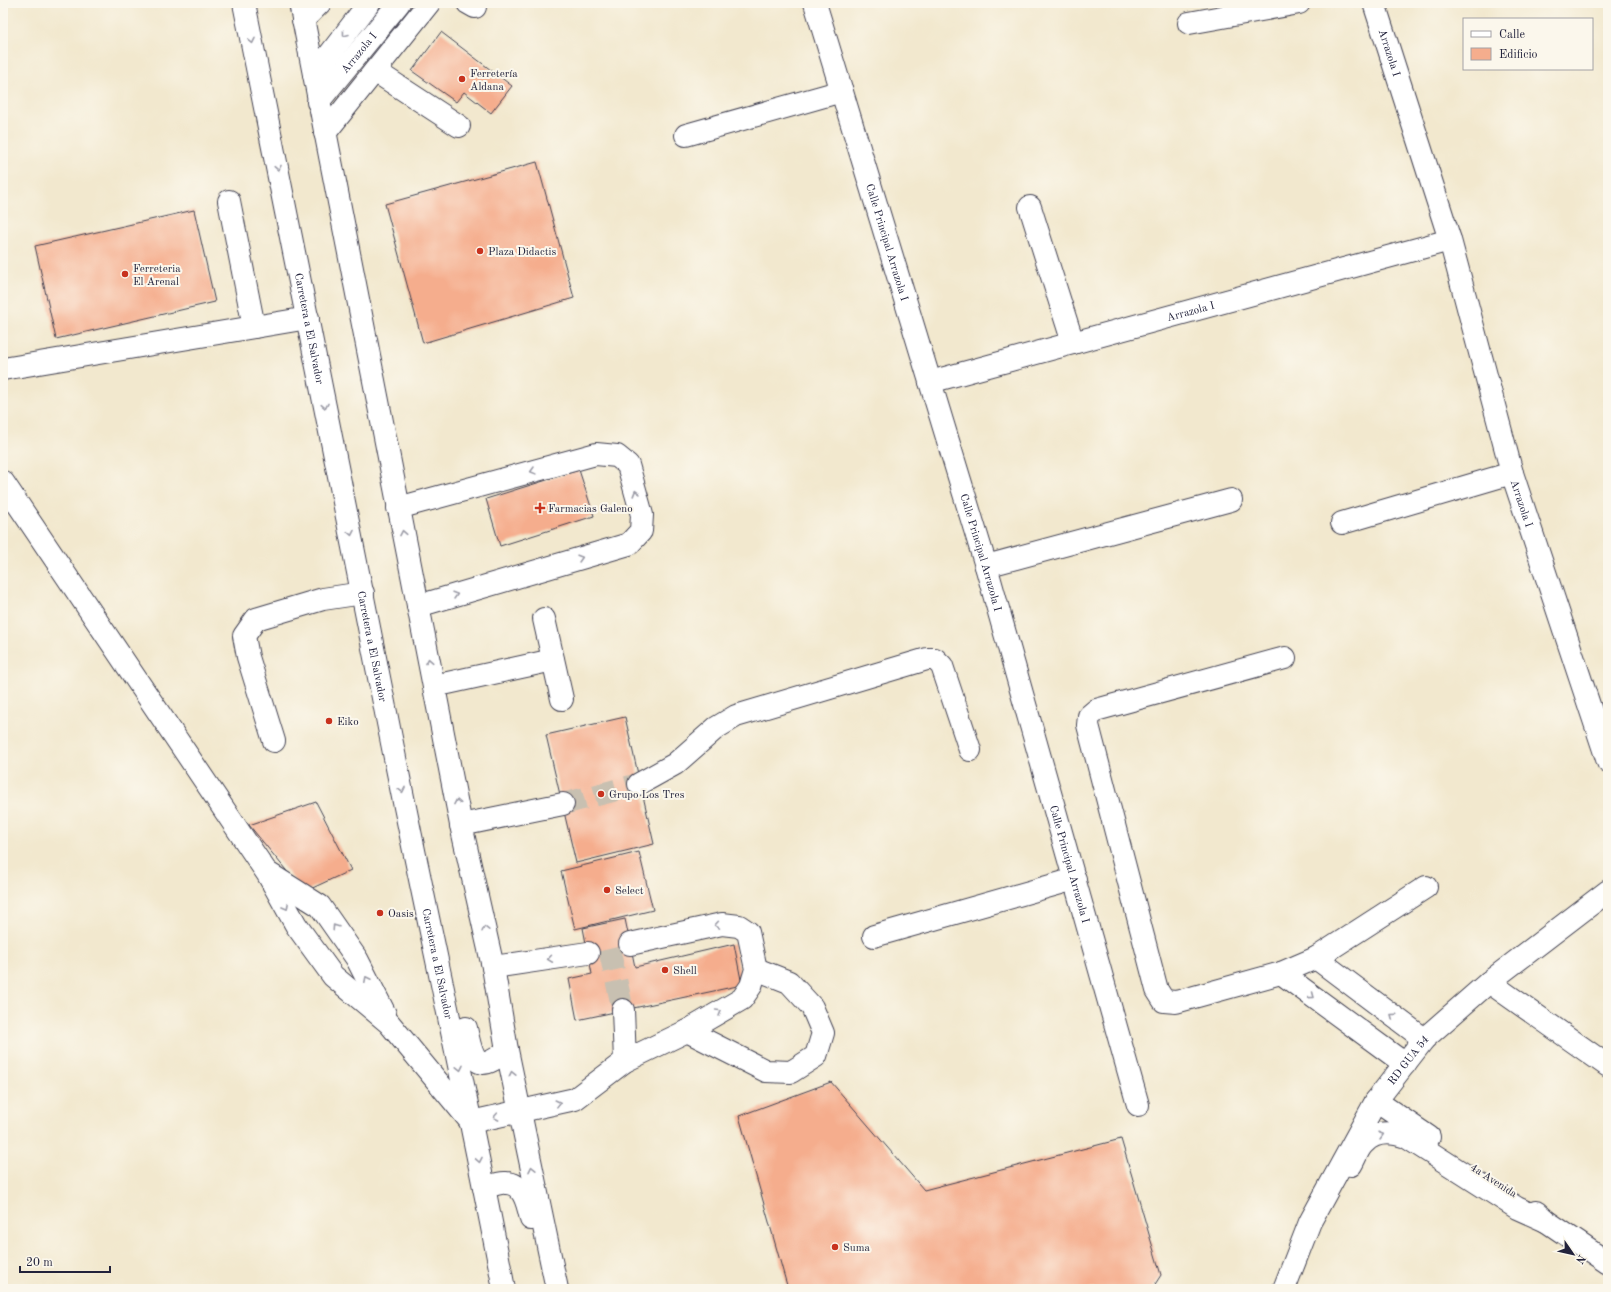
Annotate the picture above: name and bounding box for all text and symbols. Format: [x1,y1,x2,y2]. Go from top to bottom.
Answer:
legend [1463,18,1593,70]
street label: Arrazola I [1376,28,1401,78]
text: Calle [1499,29,1525,41]
one-way arrow [343,30,350,37]
street label: Arrazola I [340,31,379,76]
one-way arrow [247,38,255,44]
text: Edificio [1499,49,1538,61]
place label: Ferretería Aldana [470,69,518,93]
marker: Ferretería Aldana [457,74,467,84]
one-way arrow [273,165,282,172]
street label: Calle Principal Arrazola I [863,183,909,303]
marker: Plaza Didactis [475,246,485,256]
place label: Plaza Didactis [488,247,557,258]
place label: Ferreteria El Arenal [133,264,181,288]
marker: Ferreteria El Arenal [120,269,130,279]
street label: Carretera a El Salvador [292,272,325,386]
street label: Arrazola I [1166,301,1216,324]
one-way arrow [321,403,329,409]
one-way arrow [530,466,537,475]
street label: Arrazola I [1508,479,1534,529]
one-way arrow [632,490,641,497]
street label: Calle Principal Arrazola I [957,493,1002,613]
marker: Farmacias Galeno [535,503,545,513]
place label: Farmacias Galeno [548,504,633,515]
one-way arrow [346,530,354,536]
one-way arrow [400,530,408,536]
one-way arrow [576,554,583,563]
street label: Carretera a El Salvador [355,590,388,704]
one-way arrow [452,591,459,600]
one-way arrow [425,657,433,664]
marker: Eiko [324,716,334,726]
place label: Eiko [337,717,359,728]
one-way arrow [397,787,405,794]
marker: Grupo Los Tres [596,789,606,799]
place label: Grupo Los Tres [609,790,685,801]
one-way arrow [453,799,461,805]
street label: Calle Principal Arrazola I [1047,804,1090,925]
marker: Select [602,885,612,895]
place label: Select [615,886,644,897]
one-way arrow [281,903,289,910]
marker: Oasis [375,908,385,918]
street label: Carretera a El Salvador [419,908,453,1021]
place label: Oasis [388,909,414,920]
one-way arrow [714,920,721,929]
one-way arrow [332,924,340,931]
one-way arrow [481,926,489,932]
one-way arrow [547,954,553,963]
marker: Shell [660,965,670,975]
place label: Shell [673,966,697,977]
one-way arrow [364,976,371,983]
one-way arrow [1308,991,1315,998]
one-way arrow [715,1010,722,1017]
one-way arrow [1390,1014,1397,1021]
street label: RD GUA 54 [1387,1034,1431,1087]
one-way arrow [455,1065,464,1072]
one-way arrow [509,1071,517,1077]
one-way arrow [555,1099,561,1107]
one-way arrow [493,1112,499,1121]
one-way arrow [1378,1131,1385,1139]
one-way arrow [474,1157,482,1163]
street label: 4a Avenida [1468,1162,1519,1201]
one-way arrow [528,1165,537,1172]
north arrow [1553,1234,1593,1274]
marker: Suma [830,1242,840,1252]
place label: Suma [843,1243,870,1254]
scale bar [20,1248,110,1274]
text: N [1573,1252,1587,1266]
text: 20 m [26,1257,53,1269]

